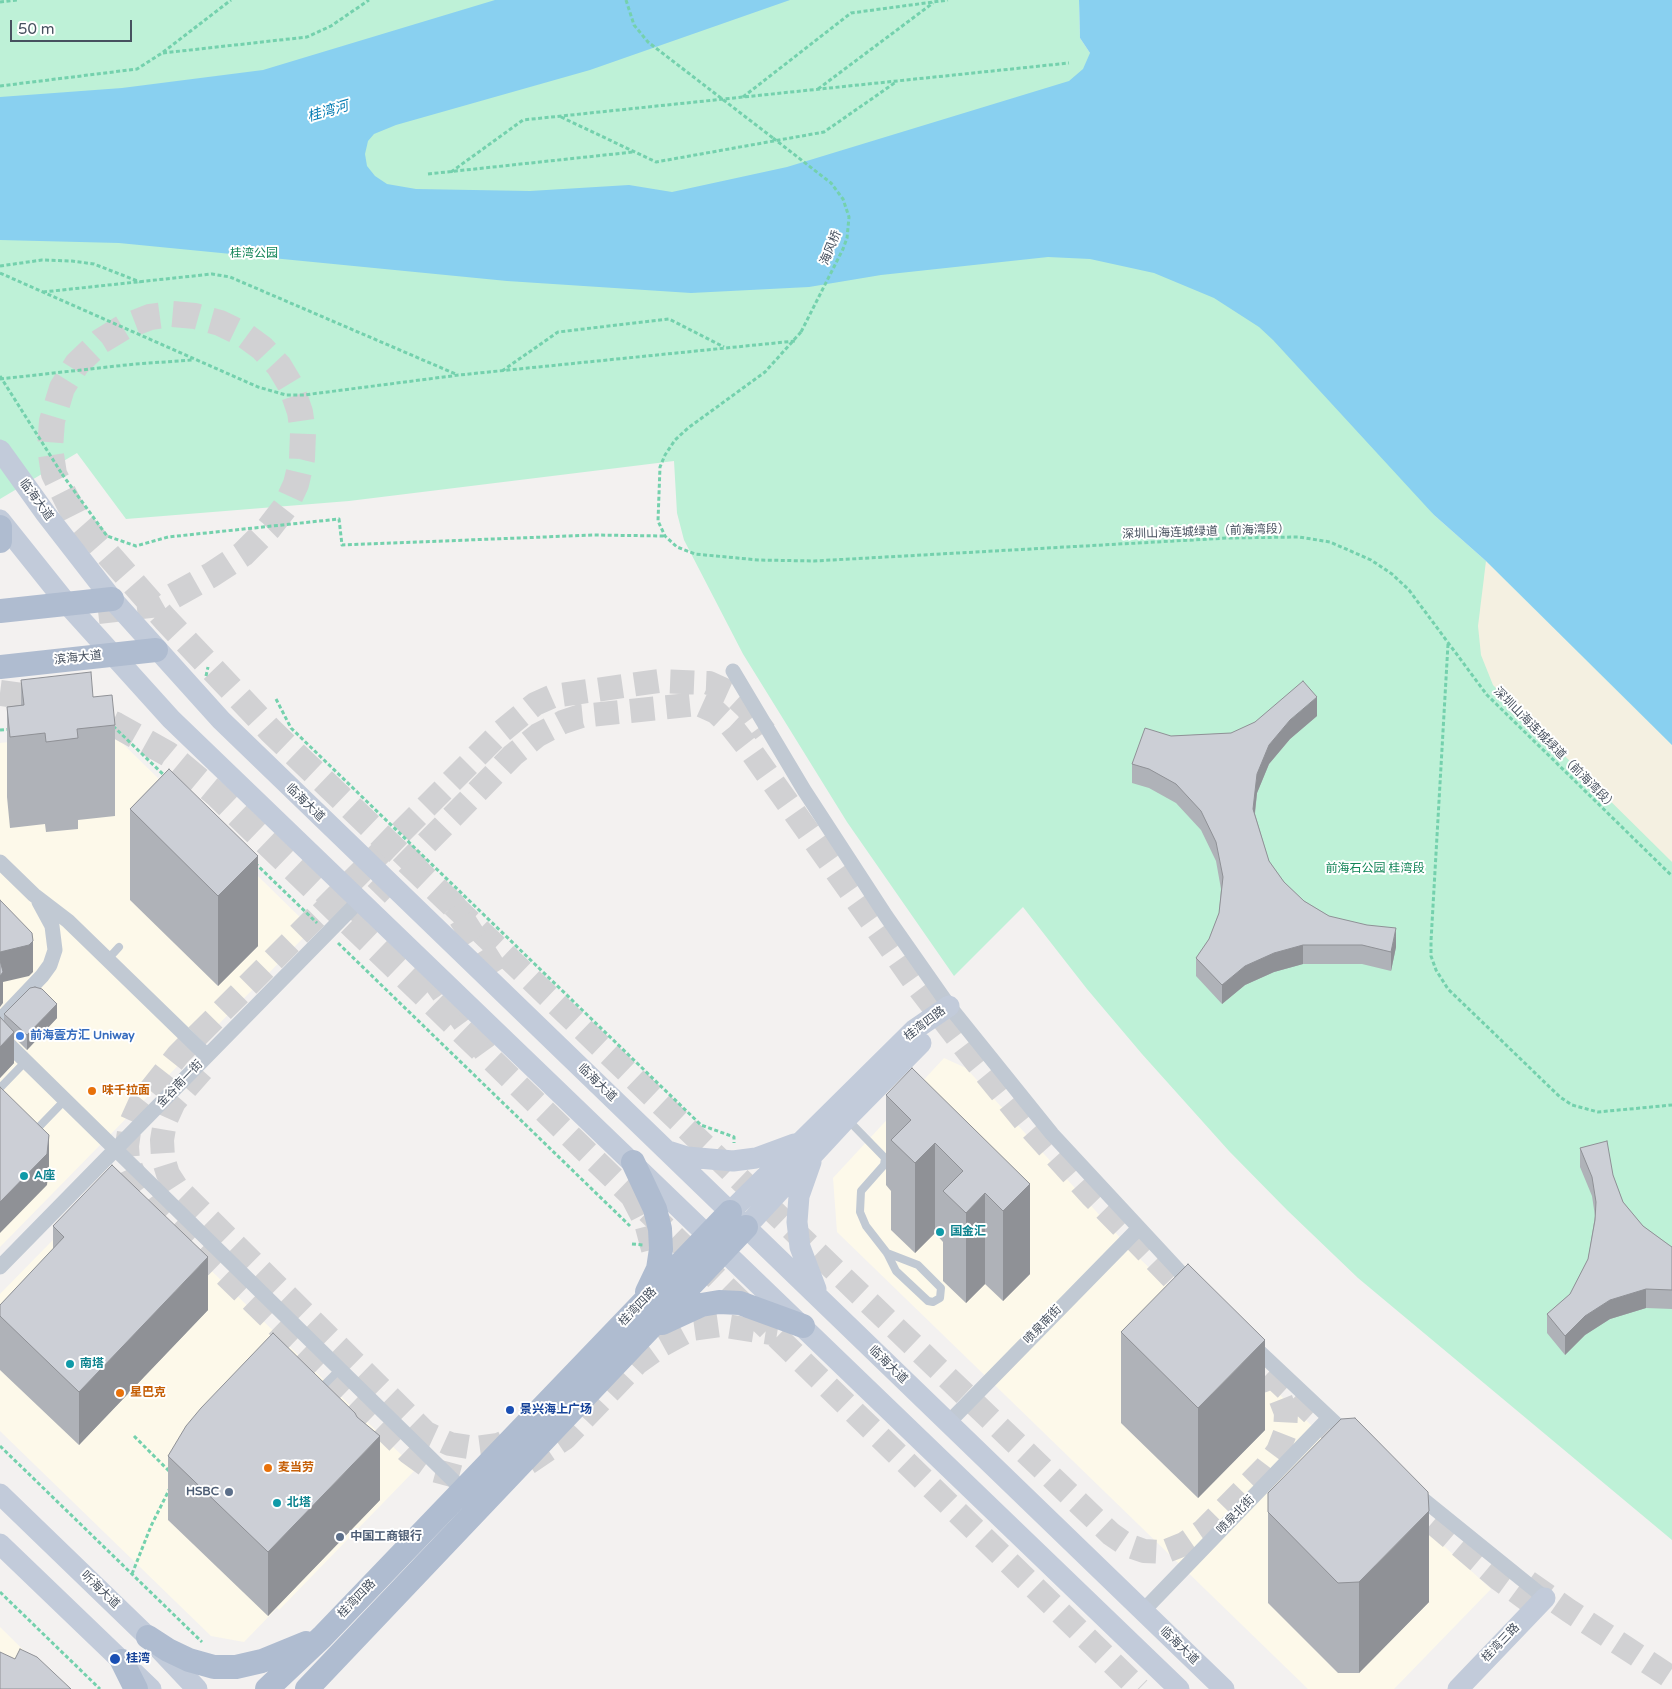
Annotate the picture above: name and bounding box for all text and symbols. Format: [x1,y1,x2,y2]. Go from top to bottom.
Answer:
scale bar [12,10,135,42]
text: 50 m [18,20,55,38]
water label: 桂湾河 [305,98,351,126]
street label: 海风桥 [818,229,844,267]
park label: 桂湾公园 [230,247,278,261]
street label: 临海大道 [16,476,56,524]
street label: 深圳山海连城绿道（前海湾段） [1122,522,1290,542]
street label: 滨海大道 [53,648,103,668]
street label: 深圳山海连城绿道（前海湾段） [1491,685,1619,813]
street label: 临海大道 [283,781,327,825]
park label: 前海石公园 桂湾段 [1325,862,1425,876]
street label: 桂湾四路 [901,1004,949,1044]
place label: 前海壹方汇 Uniway [30,1029,135,1043]
marker: 前海壹方汇 Uniway [14,1030,26,1042]
street label: 金谷南一街 [154,1057,206,1111]
street label: 临海大道 [575,1061,619,1105]
place label: 味千拉面 [102,1084,150,1098]
marker: 味千拉面 [86,1085,98,1097]
place label: A座 [34,1169,55,1183]
marker: A座 [18,1170,30,1182]
place label: 国金汇 [950,1225,986,1239]
marker: 国金汇 [934,1226,946,1238]
street label: 桂湾四路 [616,1285,660,1329]
street label: 喷泉南街 [1021,1303,1065,1347]
street label: 临海大道 [866,1343,910,1387]
place label: 南塔 [80,1357,104,1371]
marker: 南塔 [64,1358,76,1370]
place label: 星巴克 [130,1386,166,1400]
marker: 星巴克 [114,1387,126,1399]
place label: 景兴海上广场 [520,1403,592,1417]
marker: 景兴海上广场 [504,1404,516,1416]
place label: 麦当劳 [278,1461,314,1475]
marker: 麦当劳 [262,1462,274,1474]
place label: HSBC [186,1485,219,1499]
marker: HSBC [223,1486,235,1498]
street label: 喷泉北街 [1214,1493,1258,1537]
place label: 北塔 [287,1496,311,1510]
marker: 北塔 [271,1497,283,1509]
place label: 中国工商银行 [350,1530,422,1544]
marker: 中国工商银行 [334,1531,346,1543]
street label: 听海大道 [78,1568,122,1612]
street label: 桂湾四路 [335,1577,379,1621]
street label: 桂湾三路 [1479,1621,1523,1665]
street label: 临海大道 [1157,1624,1201,1668]
marker: 桂湾 [108,1652,122,1666]
place label: 桂湾 [126,1652,150,1666]

